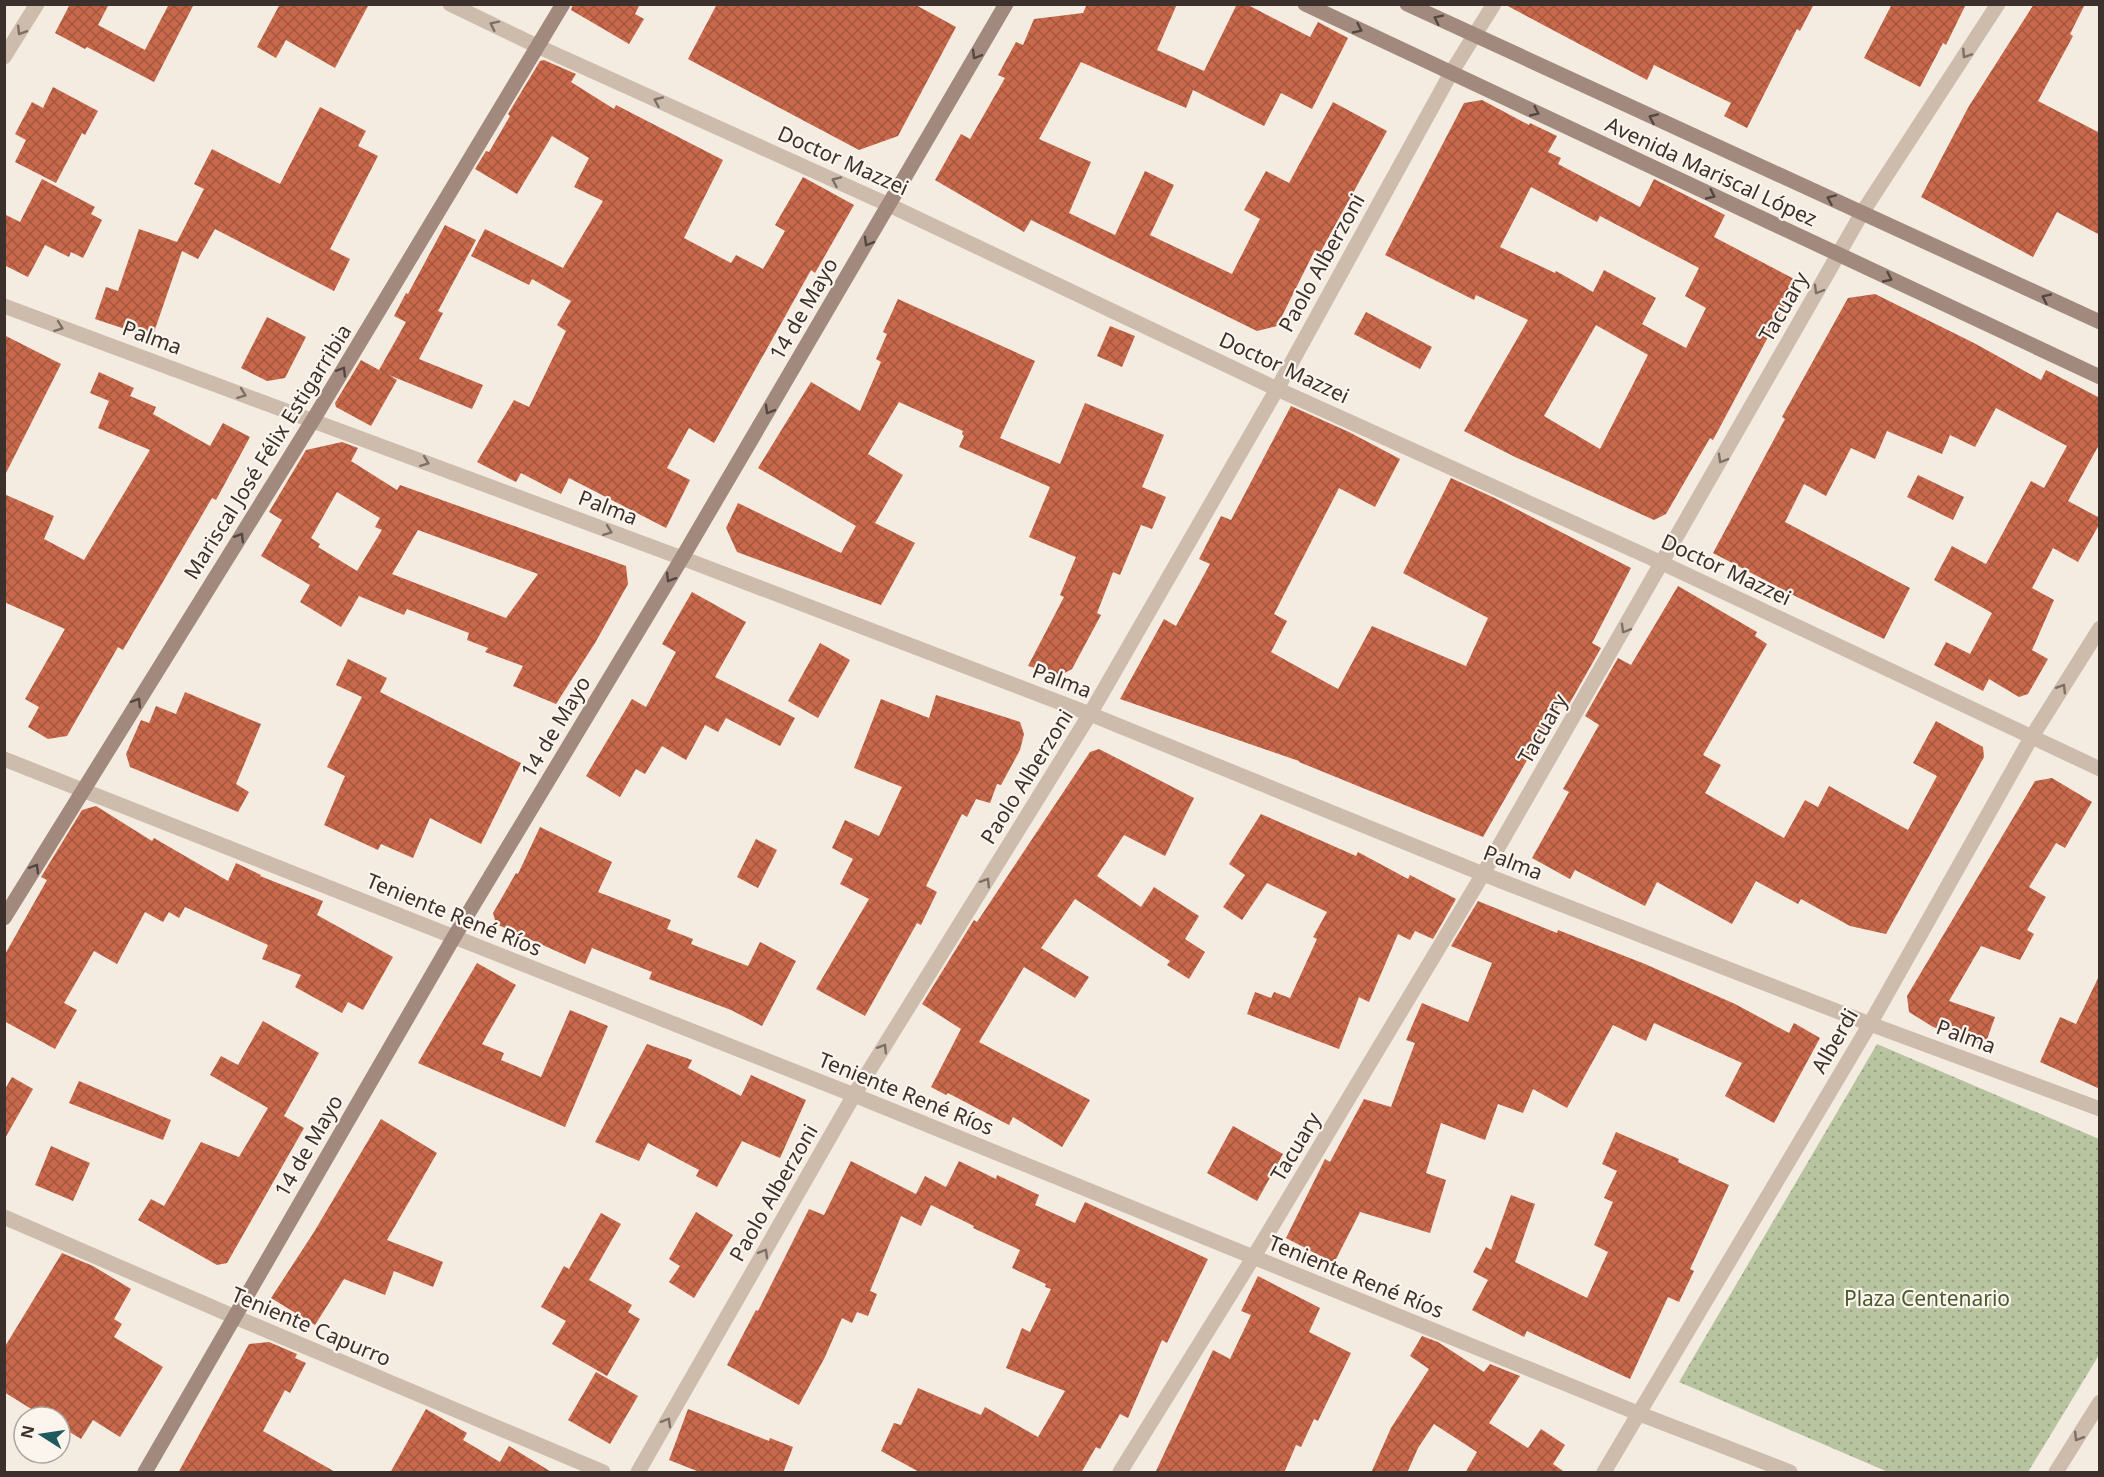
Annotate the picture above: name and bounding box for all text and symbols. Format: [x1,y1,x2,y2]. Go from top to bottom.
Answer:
one-way arrow [1434,15,1445,27]
one-way arrow [489,21,500,33]
one-way arrow [1352,22,1363,34]
one-way arrow [16,25,28,35]
one-way arrow [1963,47,1974,58]
one-way arrow [972,49,984,59]
one-way arrow [654,96,665,108]
one-way arrow [1528,105,1539,117]
street label: Avenida Mariscal López [1601,110,1822,233]
one-way arrow [1649,113,1660,125]
street label: Doctor Mazzei [774,119,913,201]
one-way arrow [831,176,842,188]
one-way arrow [1705,187,1716,199]
street label: Paolo Alberzoni [1272,188,1371,337]
one-way arrow [1826,194,1837,206]
one-way arrow [863,236,875,246]
street label: 14 de Mayo [763,252,844,365]
street label: Tacuary [1752,266,1814,346]
one-way arrow [1881,270,1892,282]
one-way arrow [1814,284,1825,294]
one-way arrow [2042,293,2053,305]
street label: Palma [119,313,186,361]
one-way arrow [54,319,64,332]
street label: Mariscal José Félix Estigarribia [177,319,357,584]
street label: Doctor Mazzei [1215,325,1354,409]
one-way arrow [335,367,347,377]
one-way arrow [236,387,247,399]
one-way arrow [764,404,776,414]
one-way arrow [1717,453,1729,463]
one-way arrow [419,455,430,467]
street label: Palma [575,483,642,531]
one-way arrow [602,523,613,536]
street label: Doctor Mazzei [1657,527,1796,611]
one-way arrow [233,533,245,543]
one-way arrow [665,572,677,582]
one-way arrow [1621,622,1632,633]
street label: Palma [1029,656,1096,704]
street label: 14 de Mayo [514,670,596,783]
one-way arrow [2054,684,2066,694]
street label: Tacuary [1511,688,1573,768]
one-way arrow [130,698,142,708]
street label: Paolo Alberzoni [973,704,1079,849]
street label: Palma [1480,838,1547,886]
one-way arrow [28,864,39,874]
street label: Teniente René Ríos [363,866,546,962]
one-way arrow [979,878,991,888]
street label: Alberdi [1804,1003,1864,1078]
street label: Palma [1933,1012,2000,1060]
one-way arrow [876,1044,888,1054]
street label: Teniente René Ríos [815,1045,998,1141]
street label: 14 de Mayo [268,1089,349,1202]
street label: Tacuary [1264,1106,1327,1186]
street label: Paolo Alberzoni [723,1119,824,1266]
street label: Teniente René Ríos [1265,1228,1448,1324]
one-way arrow [756,1248,768,1259]
street label: Teniente Capurro [227,1280,395,1372]
park label: Plaza Centenario [1844,1284,2010,1312]
north arrow [12,1405,72,1465]
one-way arrow [659,1418,671,1428]
text: N [15,1423,39,1441]
one-way arrow [2073,1431,2085,1441]

